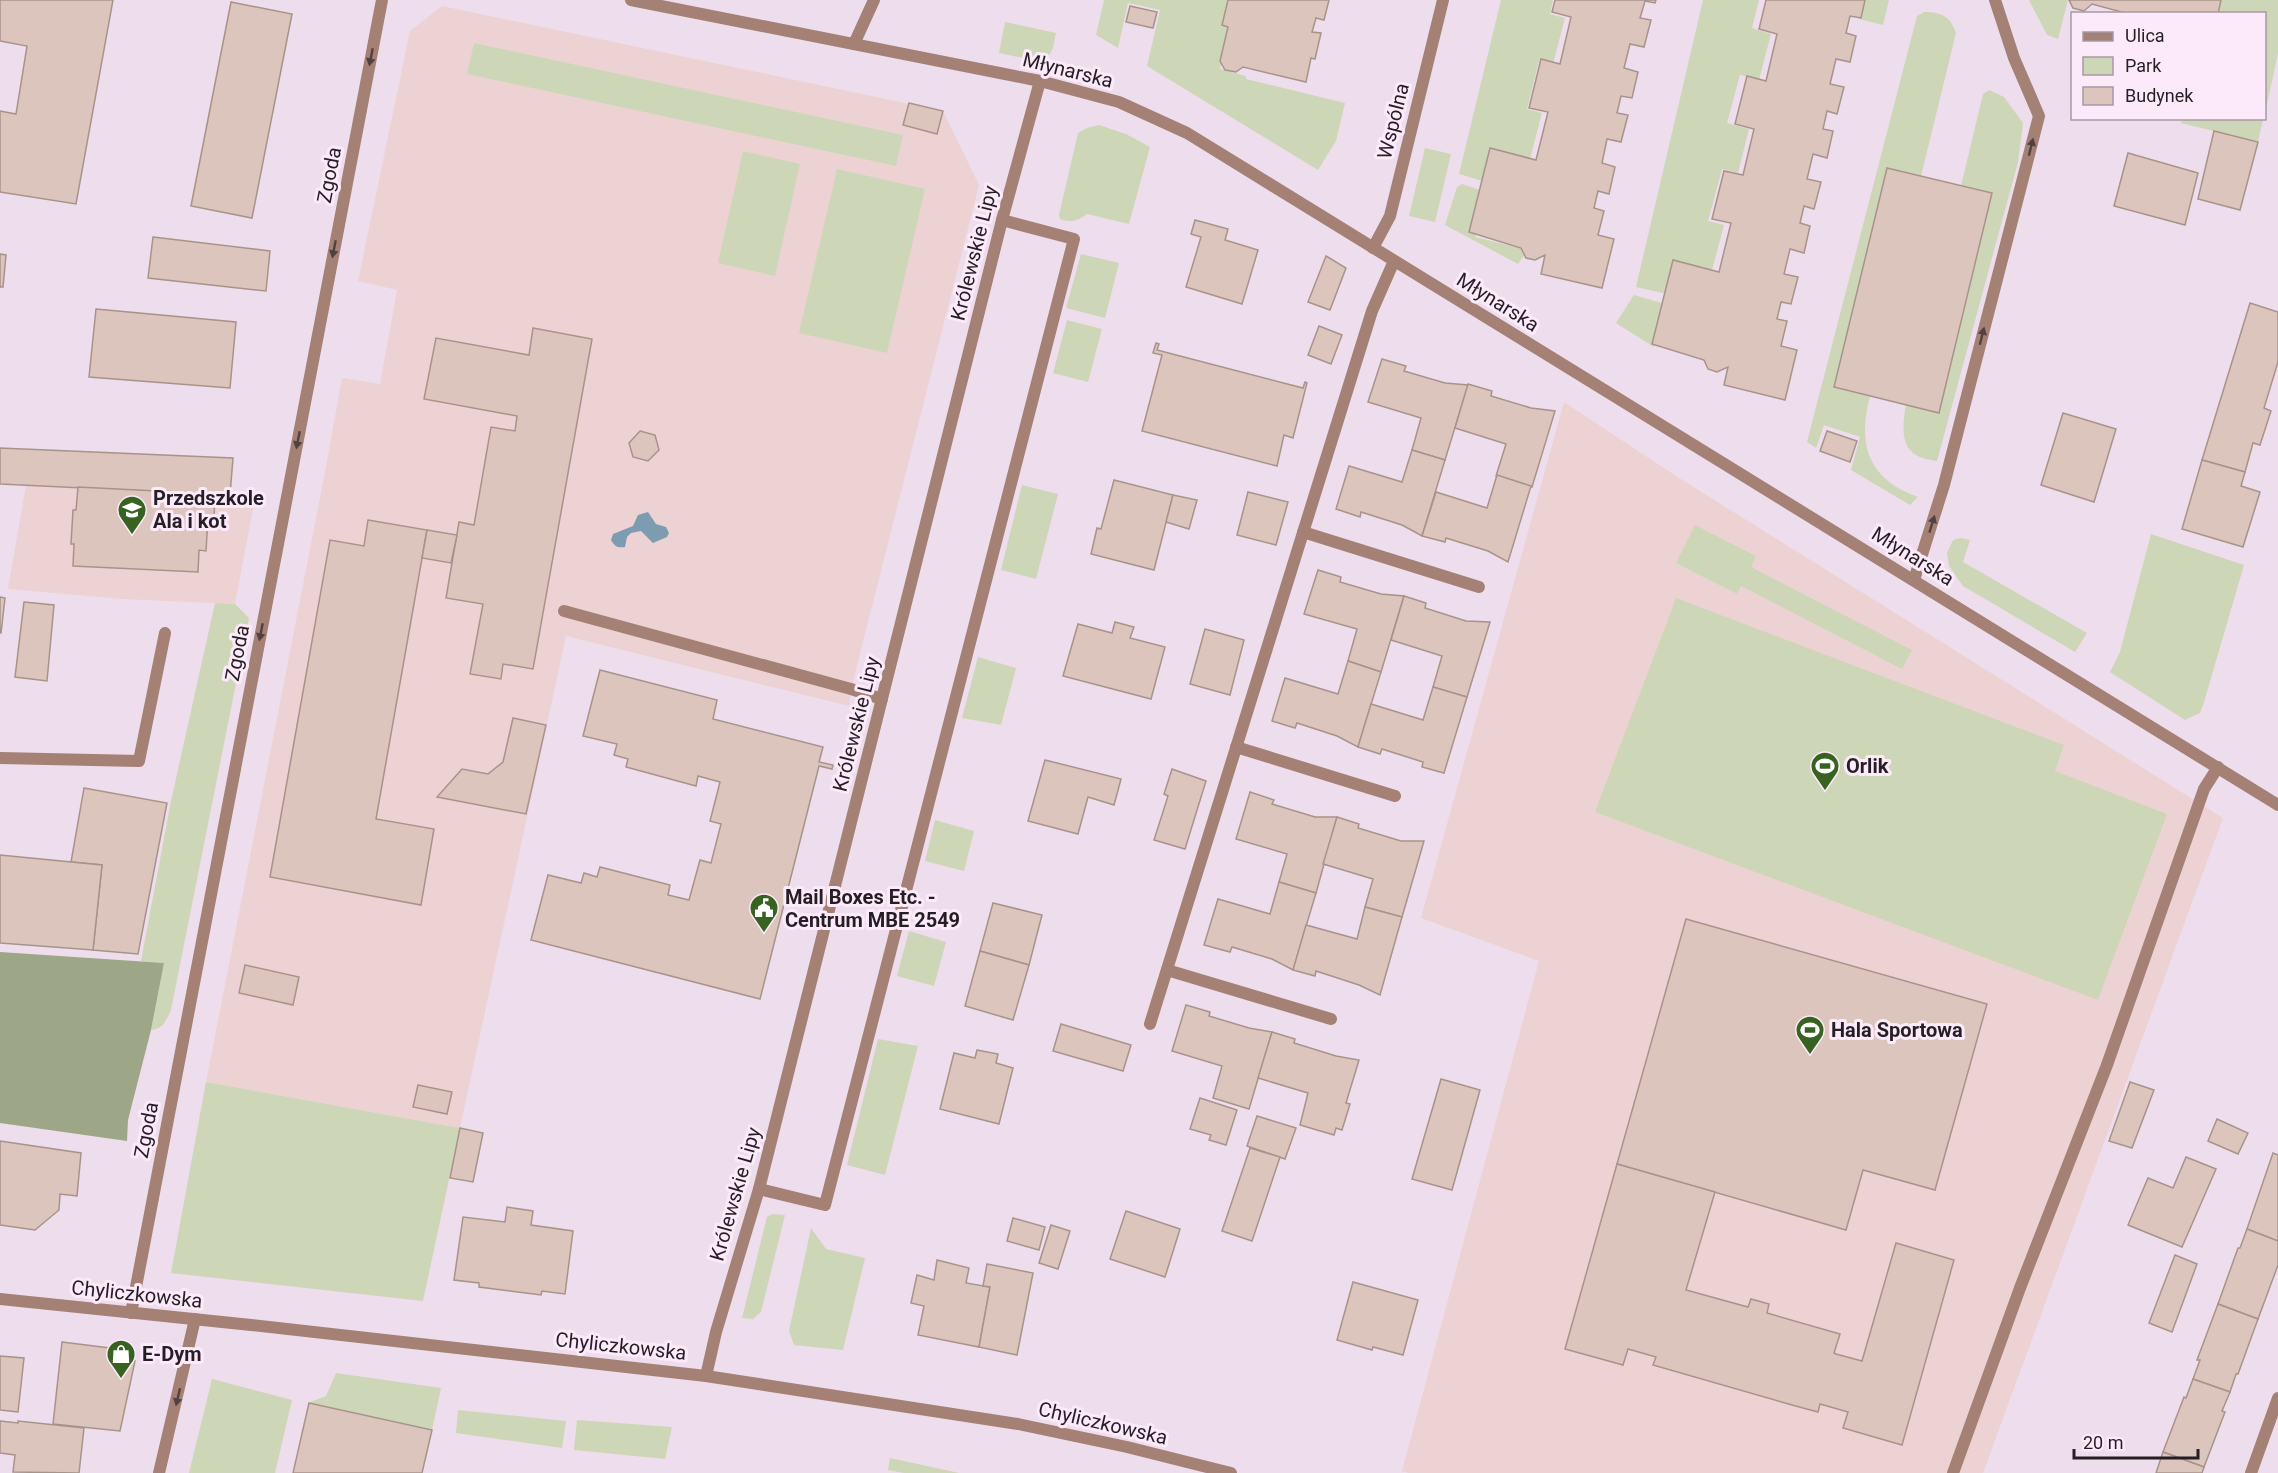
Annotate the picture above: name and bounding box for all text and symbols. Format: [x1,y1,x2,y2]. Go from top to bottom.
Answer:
legend [2071,12,2266,120]
text: Ulica [2125,25,2165,46]
street label: Młynarska [1020,47,1116,93]
one-way arrow [366,48,375,67]
text: Park [2125,55,2162,76]
street label: Wspólna [1372,80,1414,162]
text: Budynek [2125,85,2194,106]
one-way arrow [2026,138,2036,156]
street label: Zgoda [312,145,346,205]
street label: Królewskie Lipy [946,183,1002,323]
one-way arrow [329,240,338,259]
street label: Młynarska [1452,267,1544,337]
one-way arrow [1978,327,1987,345]
one-way arrow [293,431,302,450]
place label: Przedszkole Ala i kot [153,486,264,533]
school or university icon: Przedszkole Ala i kot [116,494,148,536]
one-way arrow [1928,515,1937,533]
street label: Młynarska [1867,521,1959,591]
street label: Zgoda [220,623,254,683]
one-way arrow [256,623,265,642]
street label: Królewskie Lipy [828,654,884,794]
sports icon: Orlik [1809,750,1841,792]
place label: Orlik [1846,754,1889,778]
place label: Mail Boxes Etc. - Centrum MBE 2549 [785,885,960,932]
public building icon: Mail Boxes Etc. - Centrum MBE 2549 [748,892,780,934]
sports icon: Hala Sportowa [1794,1014,1826,1056]
place label: Hala Sportowa [1831,1018,1963,1042]
street label: Zgoda [129,1100,163,1160]
street label: Królewskie Lipy [704,1124,766,1264]
street label: Chyliczkowska [70,1275,204,1313]
street label: Chyliczkowska [554,1327,688,1365]
shop icon: E-Dym [105,1338,137,1380]
place label: E-Dym [142,1342,202,1366]
one-way arrow [172,1388,182,1406]
street label: Chyliczkowska [1036,1397,1170,1449]
scale bar [2074,1422,2198,1460]
text: 20 m [2083,1432,2123,1453]

